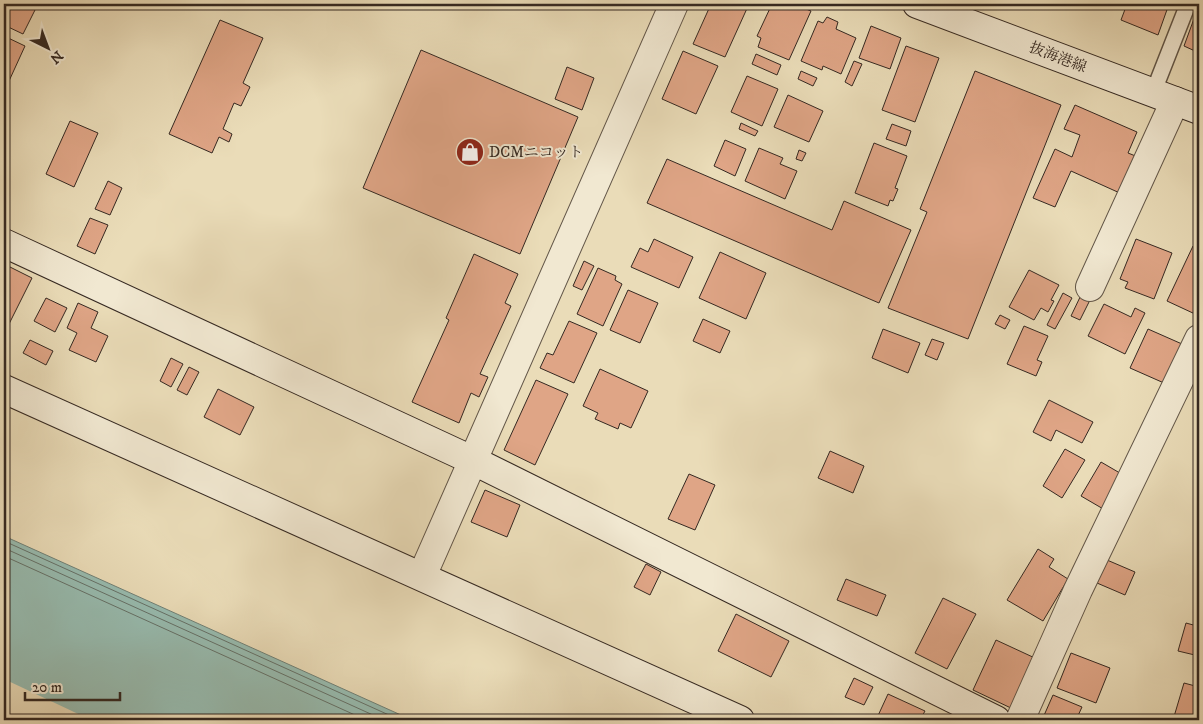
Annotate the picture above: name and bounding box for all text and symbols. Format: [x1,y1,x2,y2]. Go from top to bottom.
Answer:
north arrow [22,22,72,72]
street label: 抜海港線 [1026,38,1089,77]
text: N [45,46,66,68]
shop icon: DCMニコット [455,137,485,167]
place label: DCMニコット [489,143,584,162]
scale bar [25,669,120,701]
text: 20 m [32,678,62,697]

